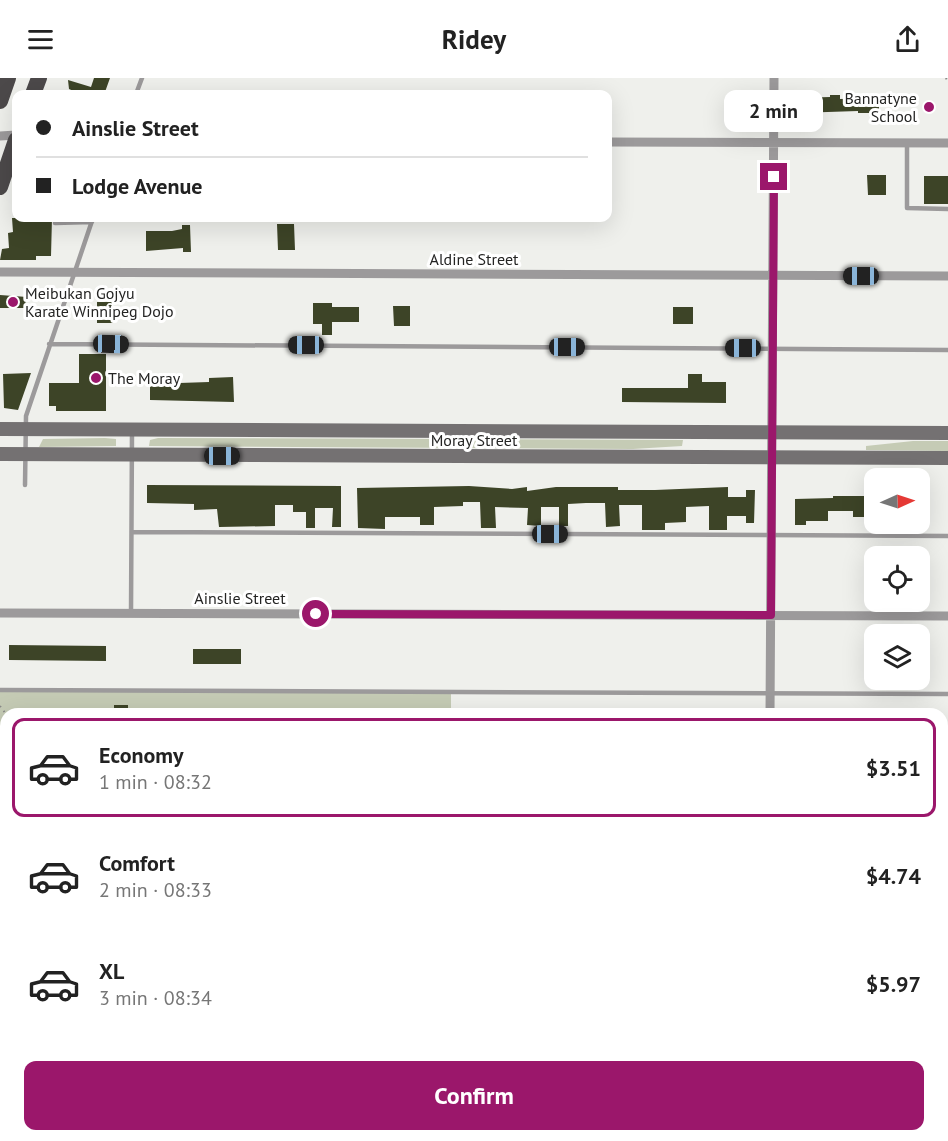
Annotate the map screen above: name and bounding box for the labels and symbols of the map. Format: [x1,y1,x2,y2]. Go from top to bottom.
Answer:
place label: Bannatyne School [845,88,917,126]
callout: 2 min [724,90,824,132]
marker: Bannatyne School [922,100,936,114]
route end [760,163,787,190]
street label: Aldine Street [430,249,519,269]
car [843,267,879,285]
place label: Meibukan Gojyu Karate Winnipeg Dojo [25,283,174,321]
marker: Meibukan Gojyu Karate Winnipeg Dojo [6,295,20,309]
car [93,335,129,353]
car [288,336,324,354]
car [549,338,585,356]
car [725,339,761,357]
place label: The Moray [108,368,181,388]
marker: The Moray [89,371,103,385]
street label: Moray Street [431,430,518,450]
car [204,447,240,465]
north arrow [864,468,930,534]
car [532,525,568,543]
street label: Ainslie Street [194,588,286,608]
route start [302,600,329,627]

